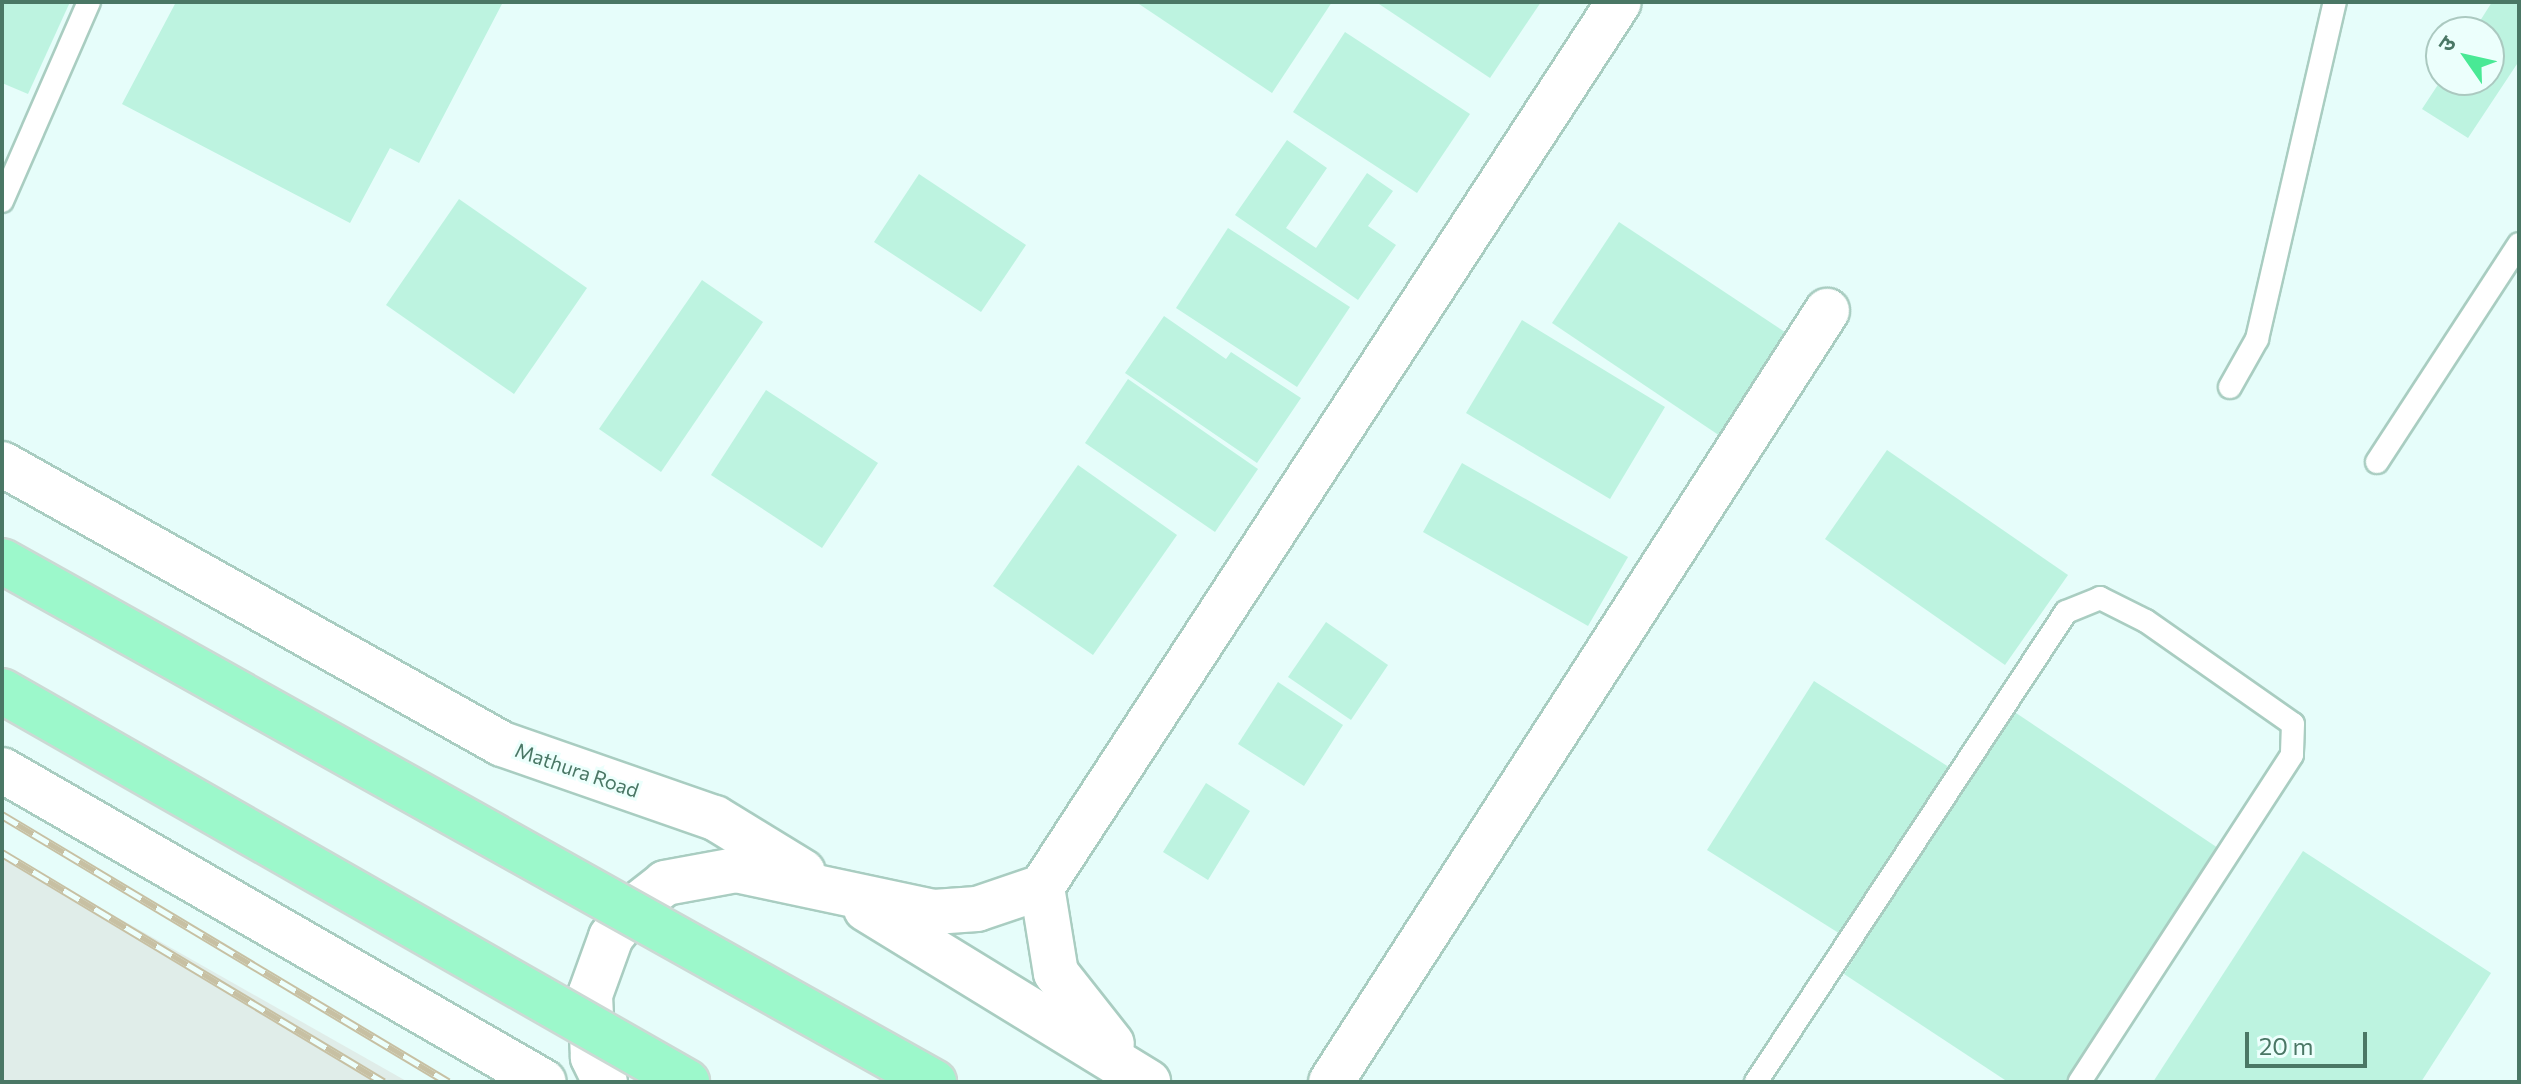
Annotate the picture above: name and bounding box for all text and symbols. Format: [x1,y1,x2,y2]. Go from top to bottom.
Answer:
north arrow [2425,16,2505,96]
text: उ [2432,31,2461,56]
street label: Mathura Road [512,738,642,802]
scale bar [2249,1016,2371,1066]
text: 20 m [2259,1031,2313,1060]

